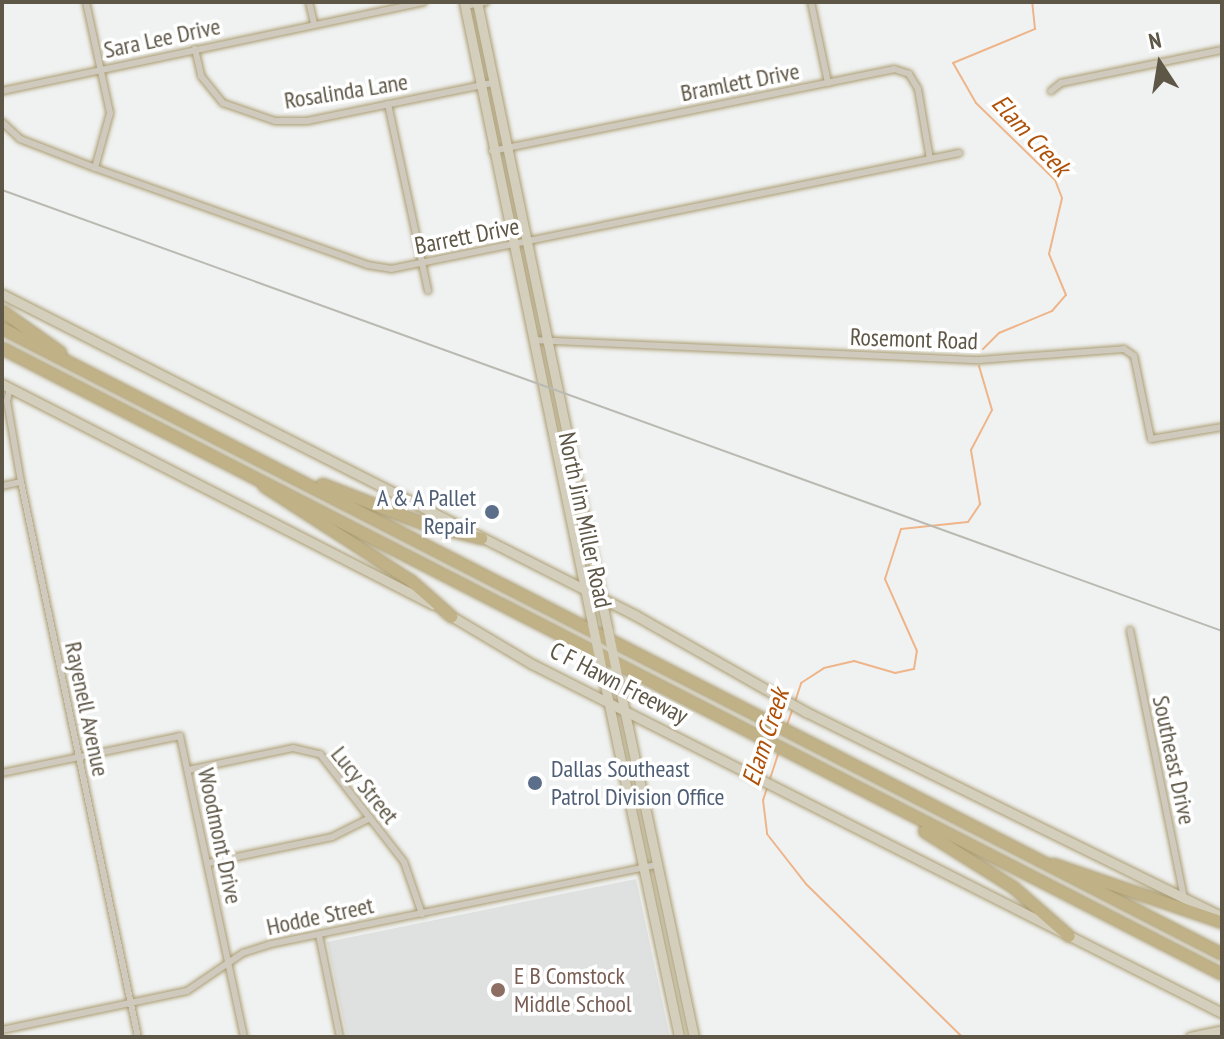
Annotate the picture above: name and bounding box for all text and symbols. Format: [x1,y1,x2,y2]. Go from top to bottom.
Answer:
street label: Sara Lee Drive [101,12,223,64]
north arrow [1120,24,1200,104]
text: N [1146,26,1164,55]
street label: Bramlett Drive [678,56,802,108]
street label: Rosalinda Lane [282,67,410,115]
water label: Elam Creek [985,88,1077,182]
street label: Barrett Drive [412,212,522,260]
street label: Rosemont Road [849,322,979,356]
street label: North Jim Miller Road [552,430,618,610]
place label: A & A Pallet Repair [375,484,476,540]
marker: A & A Pallet Repair [483,503,501,521]
street label: C F Hawn Freeway [545,636,693,730]
street label: Rayenell Avenue [59,639,115,779]
water label: Elam Creek [735,685,795,789]
street label: Southeast Drive [1146,693,1202,827]
street label: Lucy Street [325,740,405,830]
place label: Dallas Southeast Patrol Division Office [551,755,725,811]
street label: Woodmont Drive [192,765,248,907]
marker: Dallas Southeast Patrol Division Office [526,774,544,792]
street label: Hodde Street [264,891,376,941]
place label: E B Comstock Middle School [514,962,632,1018]
marker: E B Comstock Middle School [489,981,507,999]

